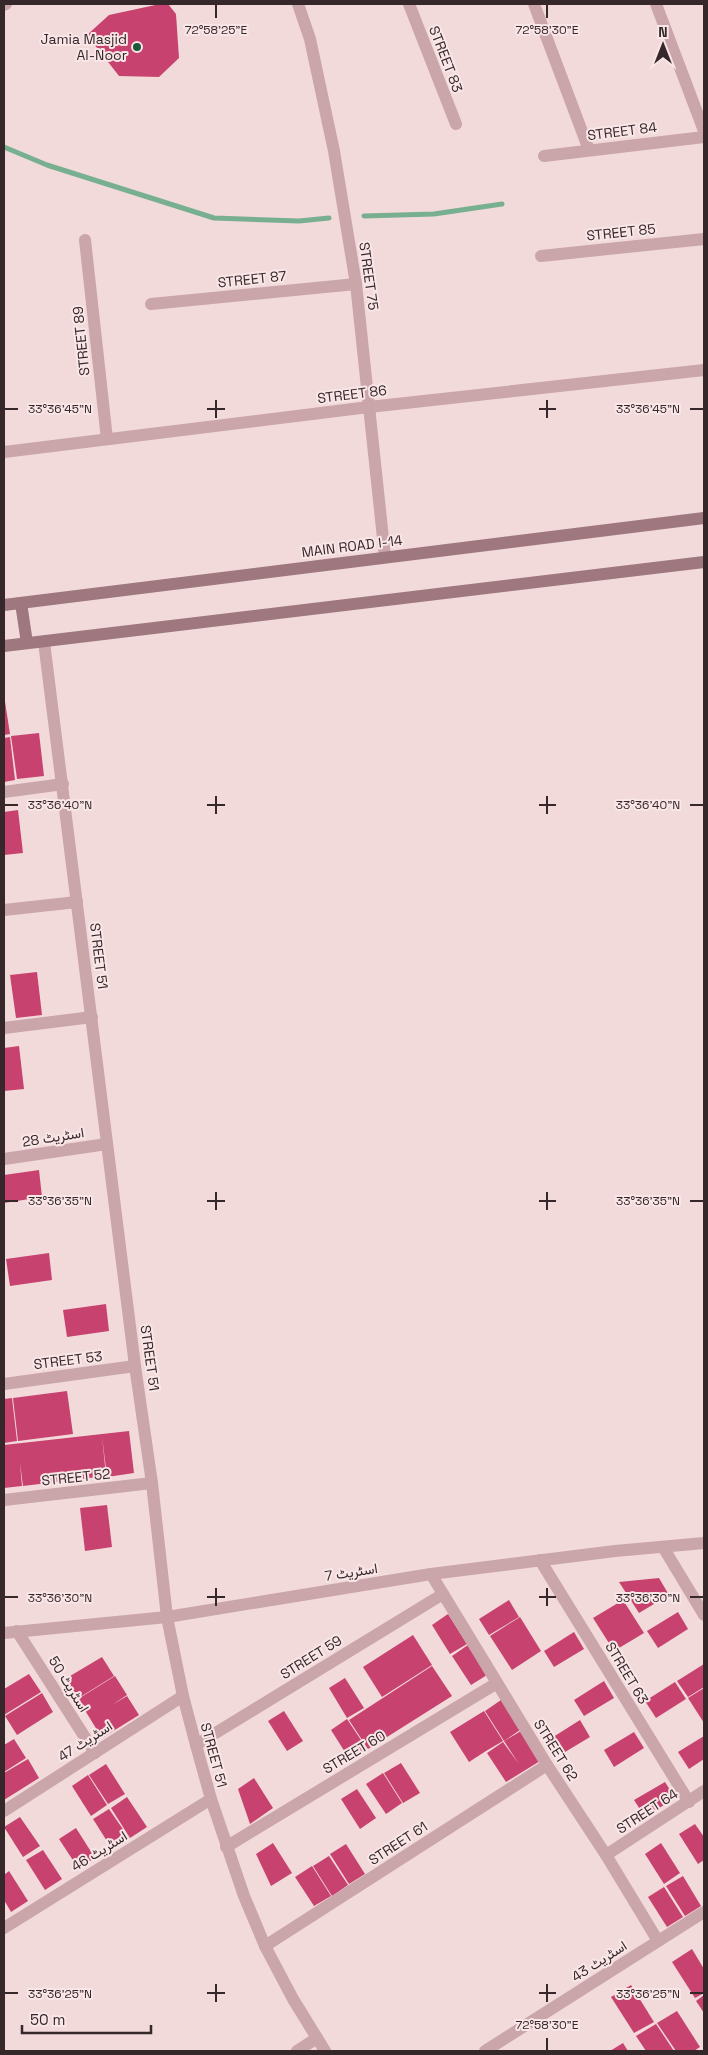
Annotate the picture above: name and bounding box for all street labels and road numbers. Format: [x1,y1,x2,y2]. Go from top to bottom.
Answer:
street label: STREET 83 [425,23,467,95]
street label: STREET 84 [586,118,658,144]
street label: STREET 85 [585,219,657,245]
street label: STREET 75 [355,241,383,311]
street label: STREET 87 [217,266,287,292]
street label: STREET 89 [68,305,94,377]
street label: STREET 86 [316,381,388,407]
street label: MAIN ROAD I-14 [301,531,404,561]
street label: STREET 51 [86,922,112,990]
street label: اسٹریٹ 28 [21,1123,85,1151]
street label: STREET 51 [136,1324,164,1392]
street label: STREET 53 [33,1347,103,1373]
street label: STREET 52 [41,1464,111,1490]
street label: اسٹریٹ 7 [323,1559,379,1585]
street label: STREET 59 [277,1631,345,1683]
street label: STREET 63 [601,1639,653,1707]
street label: اسٹریٹ 50 [45,1653,93,1715]
street label: STREET 62 [530,1716,582,1784]
street label: اسٹریٹ 47 [54,1717,116,1765]
street label: STREET 51 [197,1721,231,1789]
street label: STREET 60 [319,1726,389,1778]
street label: STREET 64 [613,1784,681,1838]
street label: STREET 61 [365,1817,431,1869]
street label: اسٹریٹ 46 [68,1827,130,1875]
street label: اسٹریٹ 43 [568,1936,630,1986]

